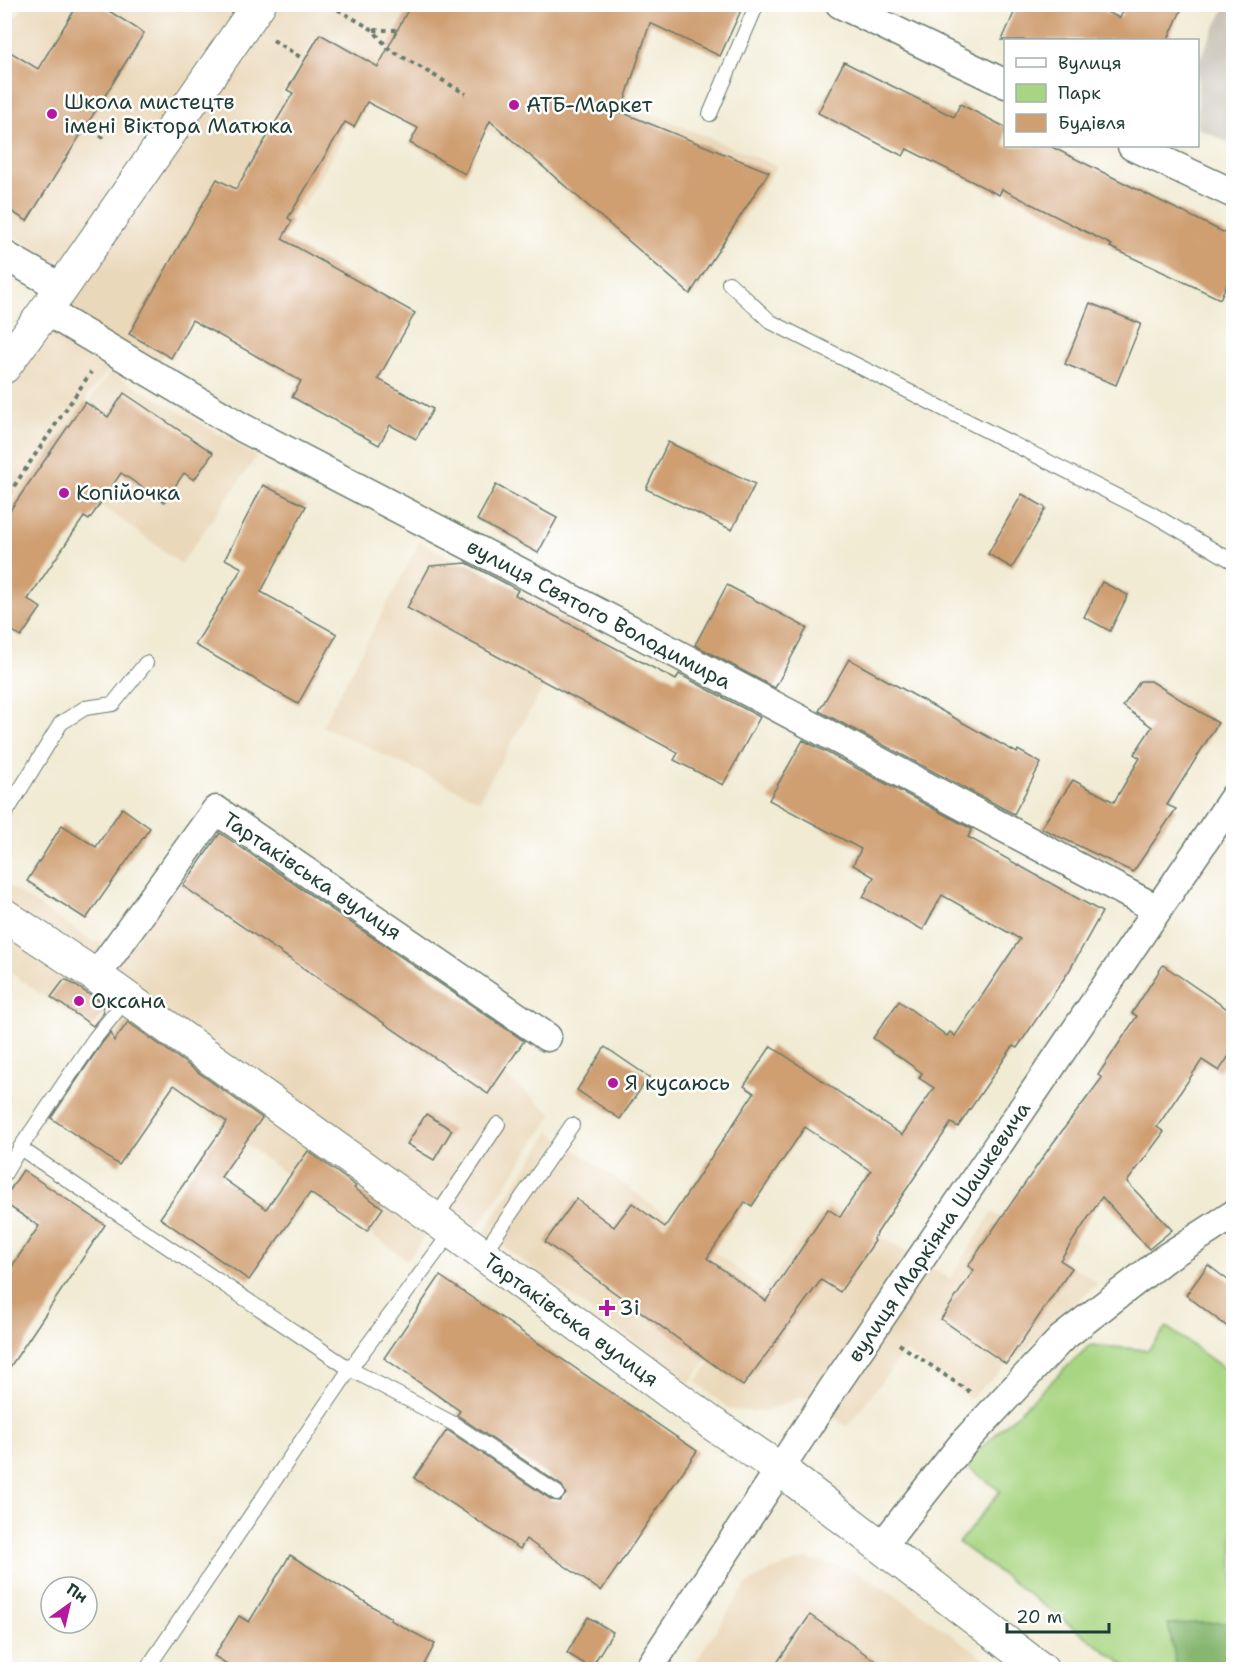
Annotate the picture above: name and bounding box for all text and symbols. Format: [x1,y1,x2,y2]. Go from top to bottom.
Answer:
legend [1004,39,1199,147]
text: Вулиця [1058,51,1122,75]
text: Парк [1058,81,1101,105]
place label: Школа мистецтв імені Віктора Матюка [64,88,292,140]
place label: АТБ-Маркет [526,91,653,119]
marker: АТБ-Маркет [507,98,521,112]
marker: Школа мистецтв імені Віктора Матюка [45,107,59,121]
text: Будівля [1058,111,1126,135]
place label: Копійочка [76,479,180,507]
marker: Копійочка [57,486,71,500]
street label: вулиця Святого Володимира [462,532,736,696]
street label: Тартаківська вулиця [217,806,407,946]
place label: Оксана [91,987,166,1015]
marker: Оксана [72,994,86,1008]
place label: Я кусаюсь [625,1069,730,1097]
marker: Я кусаюсь [606,1076,620,1090]
street label: вулиця Маркіяна Шашкевича [841,1096,1037,1368]
street label: Тартаківська вулиця [478,1247,664,1393]
place label: 3і [619,1294,640,1322]
marker: 3і [600,1301,614,1315]
north arrow [39,1575,99,1635]
text: Пн [62,1578,92,1608]
scale bar [1007,1596,1109,1634]
text: 20 m [1016,1605,1062,1629]

